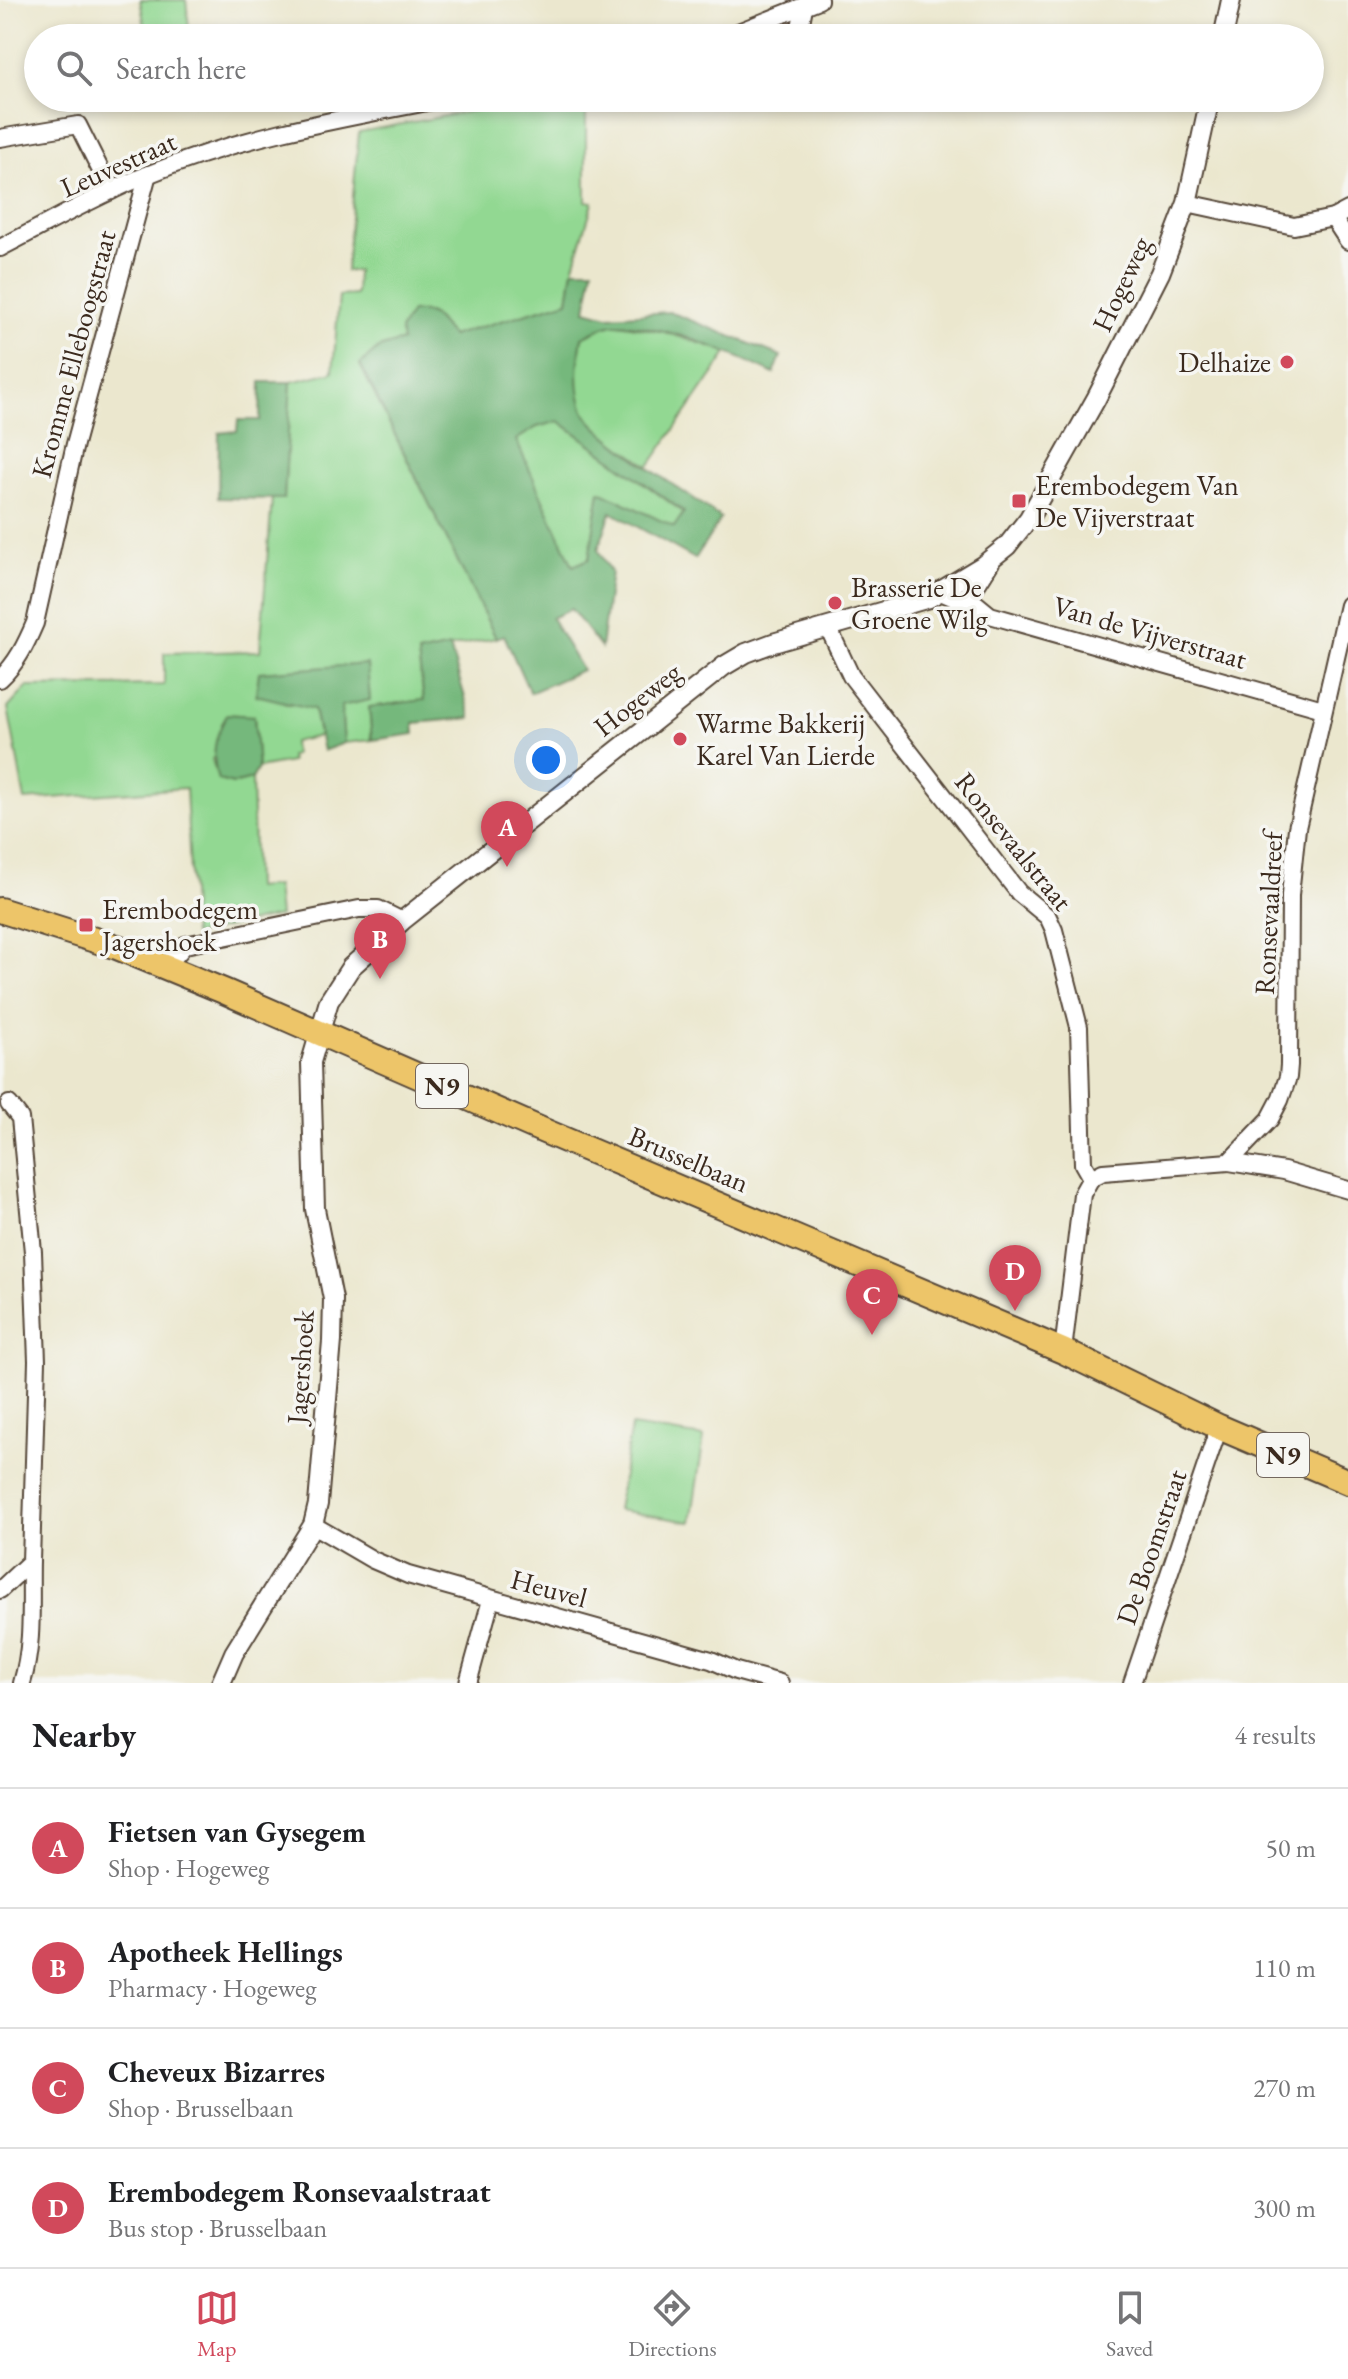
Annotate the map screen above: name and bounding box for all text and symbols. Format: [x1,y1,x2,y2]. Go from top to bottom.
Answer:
search box [24,24,1324,112]
icon: search [52,46,96,90]
text: Search here [116,49,246,88]
street label: Leuvestraat [55,122,182,205]
street label: Kromme Elleboogstraat [23,226,123,482]
street label: Hogeweg [1083,230,1159,337]
place label: Delhaize [1178,344,1271,380]
marker: Delhaize [1278,353,1296,371]
place label: Erembodegem Van De Vijverstraat [1035,467,1239,535]
marker: Erembodegem Van De Vijverstraat [1010,492,1028,510]
place label: Brasserie De Groene Wilg [851,569,989,637]
street label: Van de Vijverstraat [1049,587,1251,677]
marker: Brasserie De Groene Wilg [826,594,844,612]
street label: Hogeweg [586,653,689,744]
place label: Warme Bakkerij Karel Van Lierde [696,705,875,773]
marker: Warme Bakkerij Karel Van Lierde [671,730,689,748]
your location [526,740,566,780]
street label: Ronsevaalstraat [947,764,1081,918]
pin: A [481,801,533,867]
street label: Ronsevaaldreef [1246,827,1290,996]
place label: Erembodegem Jagershoek [100,891,258,959]
pin: B [354,913,406,979]
marker: Erembodegem Jagershoek [77,916,95,934]
road number: N9 [416,1064,468,1108]
street label: Brusselbaan [623,1118,755,1201]
pin: D [989,1245,1041,1311]
pin: C [846,1269,898,1335]
street label: Jagershoek [278,1308,322,1427]
road number: N9 [1257,1433,1309,1477]
street label: De Boomstraat [1108,1464,1194,1629]
street label: Heuvel [507,1561,591,1615]
text: Nearby [32,1713,136,1757]
text: 4 results [1235,1718,1316,1752]
text: Fietsen van Gysegem [108,1812,366,1851]
text: A [49,1831,67,1865]
text: 50 m [1266,1831,1316,1865]
text: Shop · Hogeweg [108,1851,269,1885]
text: Apotheek Hellings [108,1932,343,1971]
text: B [50,1951,66,1985]
text: 110 m [1253,1951,1316,1985]
text: Pharmacy · Hogeweg [108,1971,316,2005]
text: Cheveux Bizarres [108,2052,325,2091]
text: C [49,2071,67,2105]
text: 270 m [1253,2071,1316,2105]
text: Shop · Brusselbaan [108,2091,294,2125]
text: Erembodegem Ronsevaalstraat [108,2172,491,2211]
text: D [48,2191,68,2225]
text: 300 m [1253,2191,1316,2225]
text: Bus stop · Brusselbaan [108,2211,327,2245]
tab: Map [195,2286,239,2363]
tab: Directions [628,2286,717,2363]
tab: Saved [1106,2286,1153,2363]

